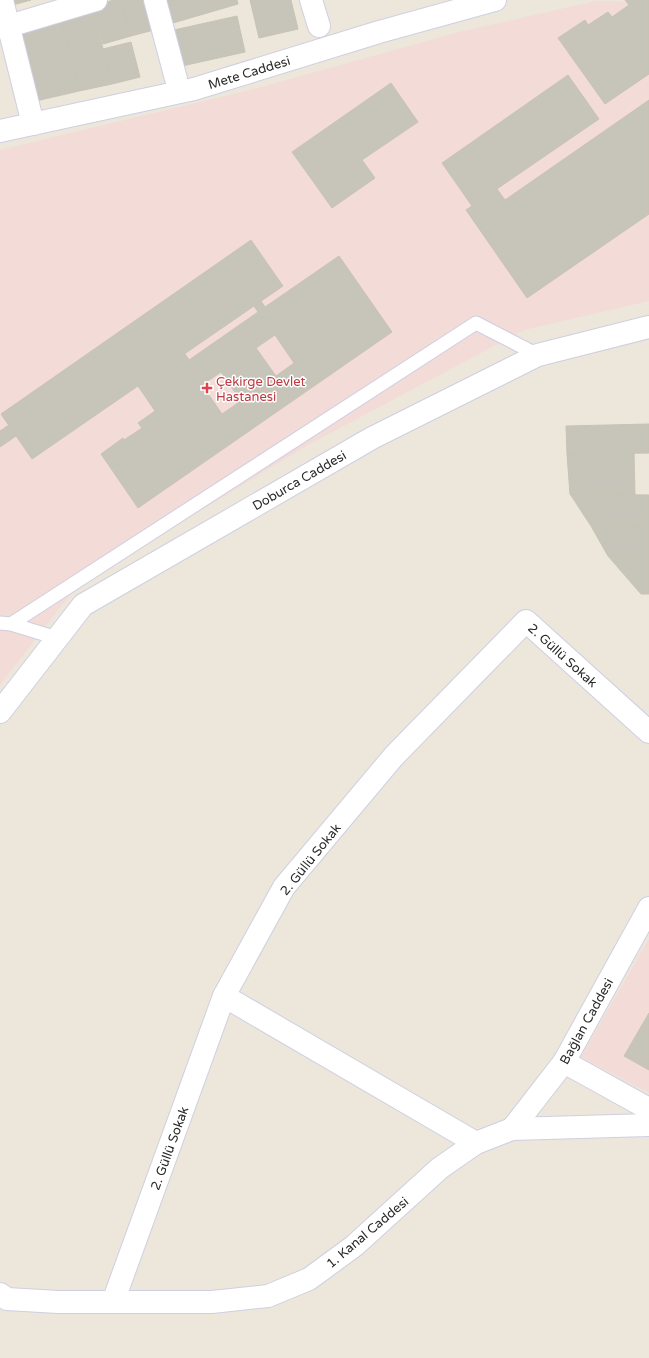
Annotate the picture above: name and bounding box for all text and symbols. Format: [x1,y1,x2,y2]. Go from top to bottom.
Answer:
street label: Mete Caddesi [206,53,292,93]
place label: Çekirge Devlet Hastanesi [216,374,306,405]
marker: Çekirge Devlet Hastanesi [201,382,213,394]
street label: Doburca Caddesi [250,448,349,514]
street label: 2. Güllü Sokak [524,620,600,691]
street label: 2. Güllü Sokak [277,821,345,899]
street label: Bağlan Caddesi [557,976,617,1067]
street label: 2. Güllü Sokak [147,1104,192,1192]
street label: 1. Kanal Caddesi [323,1194,412,1272]

